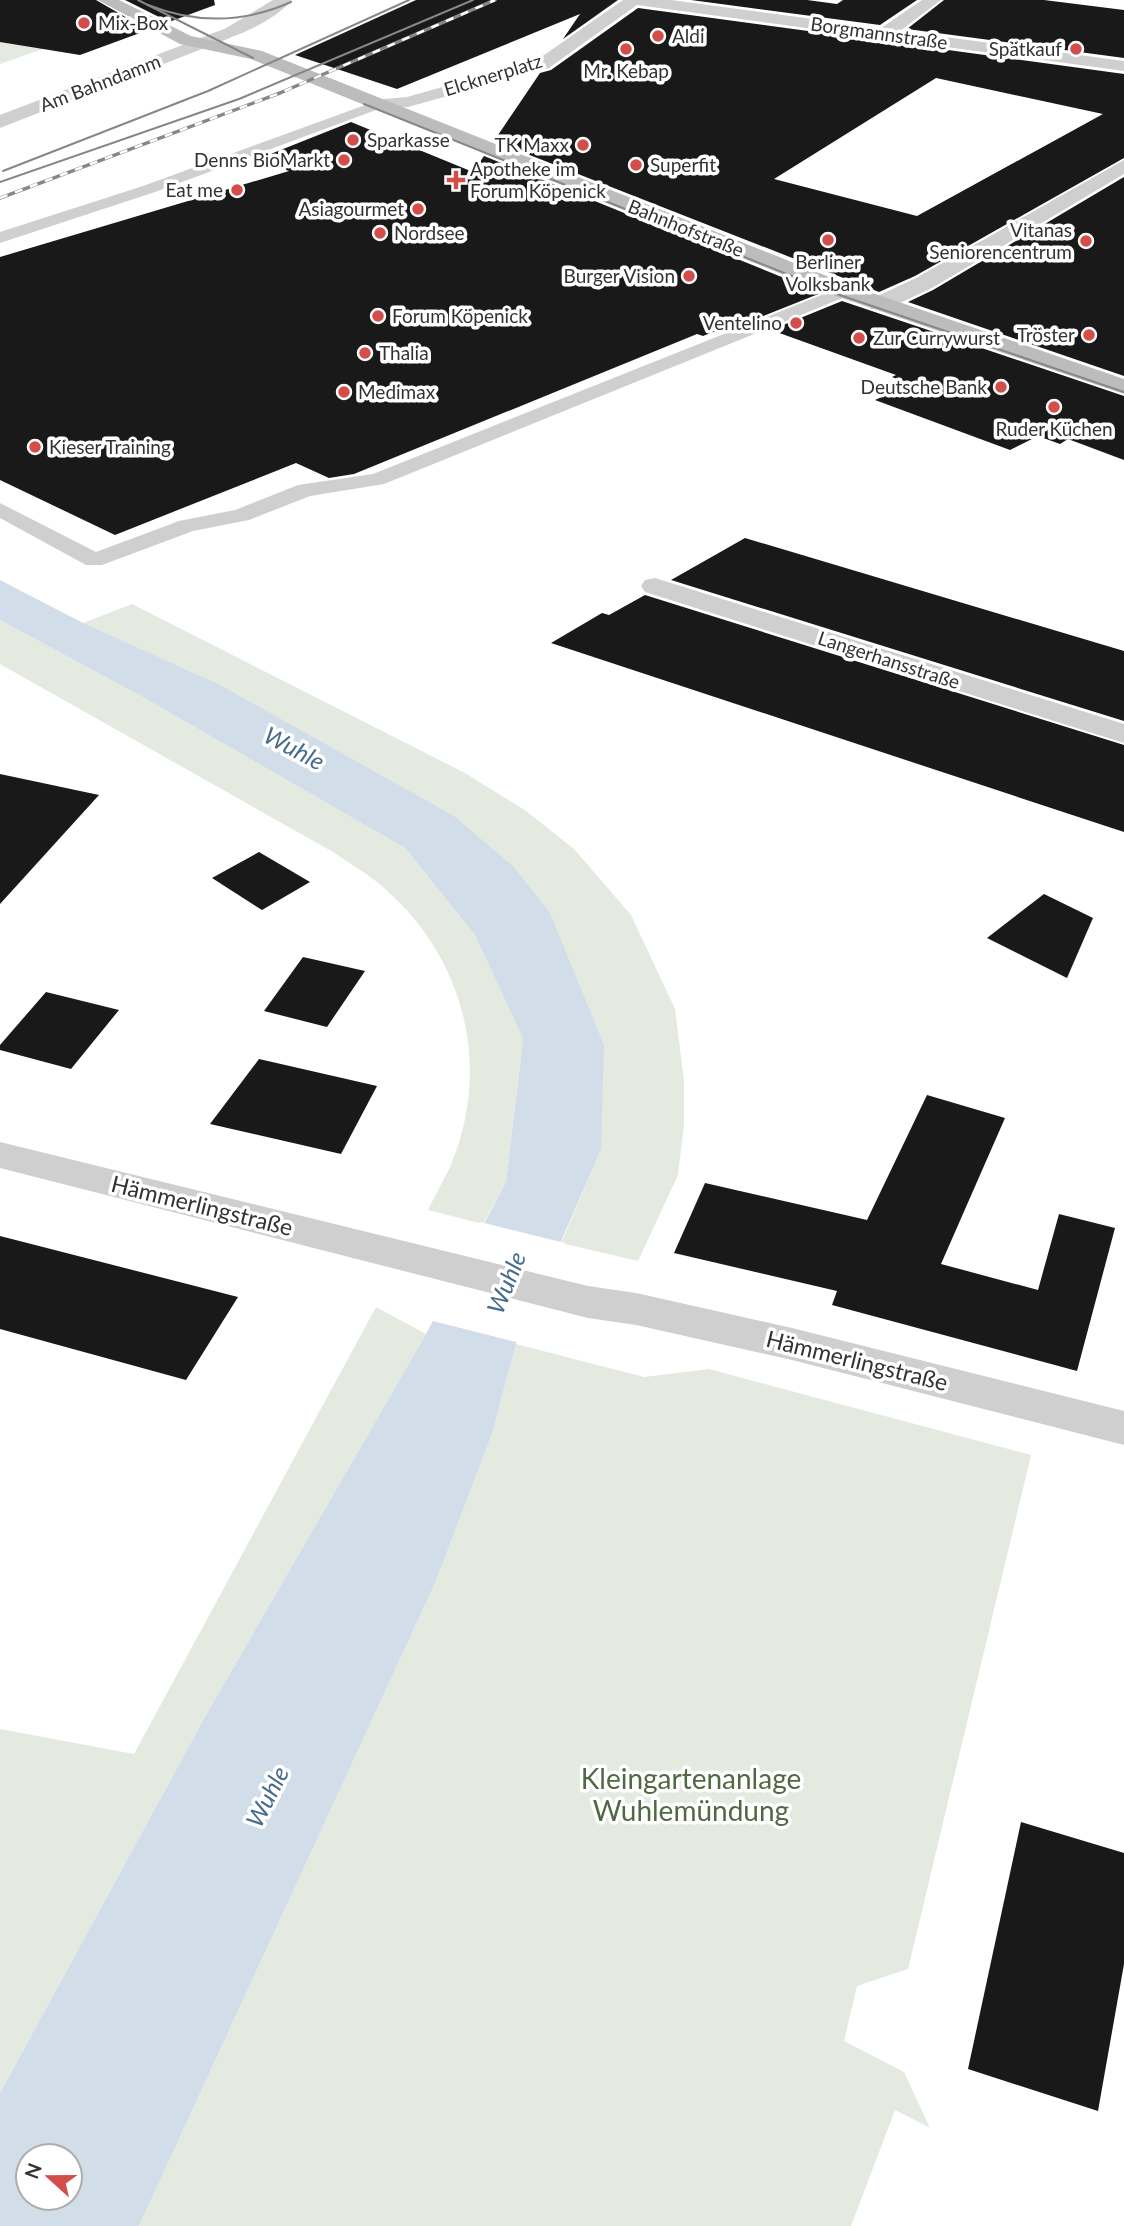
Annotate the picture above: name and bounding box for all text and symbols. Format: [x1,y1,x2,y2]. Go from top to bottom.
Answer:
place label: Mix-Box [98,11,169,34]
street label: Borgmannstraße [809,12,949,54]
marker: Mix-Box [76,15,92,31]
place label: Aldi [672,24,705,47]
marker: Aldi [650,28,666,44]
place label: Spätkauf [989,37,1062,60]
marker: Mr. Kebap [618,41,634,57]
marker: Spätkauf [1068,41,1084,57]
street label: Am Bahndamm [36,49,163,116]
street label: Elcknerplatz [441,49,545,100]
place label: Mr. Kebap [583,59,669,82]
place label: Sparkasse [367,128,450,151]
marker: Sparkasse [345,132,361,148]
place label: TK Maxx [495,133,570,156]
marker: TK Maxx [575,137,591,153]
place label: Denns BioMarkt [194,148,330,171]
marker: Denns BioMarkt [336,152,352,168]
place label: Superfit [650,153,716,176]
place label: Apotheke im Forum Köpenick [470,157,606,202]
marker: Superfit [628,157,644,173]
marker: Apotheke im Forum Köpenick [448,172,464,188]
place label: Eat me [165,178,223,201]
marker: Eat me [229,182,245,198]
street label: Bahnhofstraße [625,194,747,261]
place label: Asiagourmet [298,197,404,220]
marker: Asiagourmet [410,201,426,217]
place label: Vitanas Seniorencentrum [929,218,1072,263]
place label: Nordsee [394,221,464,244]
marker: Nordsee [372,225,388,241]
marker: Berliner Volksbank [820,232,836,248]
marker: Vitanas Seniorencentrum [1078,233,1094,249]
place label: Berliner Volksbank [786,250,871,295]
place label: Burger Vision [564,264,675,287]
marker: Burger Vision [681,268,697,284]
place label: Forum Köpenick [392,304,528,327]
marker: Forum Köpenick [370,308,386,324]
place label: Ventelino [703,311,782,334]
marker: Ventelino [788,315,804,331]
place label: Tröster [1017,323,1075,346]
place label: Zur Currywurst [873,326,1000,349]
marker: Tröster [1081,327,1097,343]
marker: Zur Currywurst [851,330,867,346]
place label: Thalia [379,341,429,364]
marker: Thalia [357,345,373,361]
place label: Deutsche Bank [861,375,987,398]
marker: Deutsche Bank [993,379,1009,395]
place label: Medimax [358,380,436,403]
marker: Medimax [336,384,352,400]
marker: Ruder Küchen [1046,399,1062,415]
place label: Ruder Küchen [995,417,1113,440]
place label: Kieser Training [49,435,171,458]
marker: Kieser Training [27,439,43,455]
street label: Langerhansstraße [815,626,963,693]
water label: Wuhle [259,720,330,776]
street label: Hämmerlingstraße [109,1169,296,1241]
water label: Wuhle [480,1247,531,1318]
street label: Hämmerlingstraße [764,1324,951,1396]
water label: Wuhle [239,1761,294,1832]
park label: Kleingartenanlage Wuhlemündung [581,1761,801,1827]
north arrow [14,2142,84,2212]
text: N [19,2160,46,2182]

